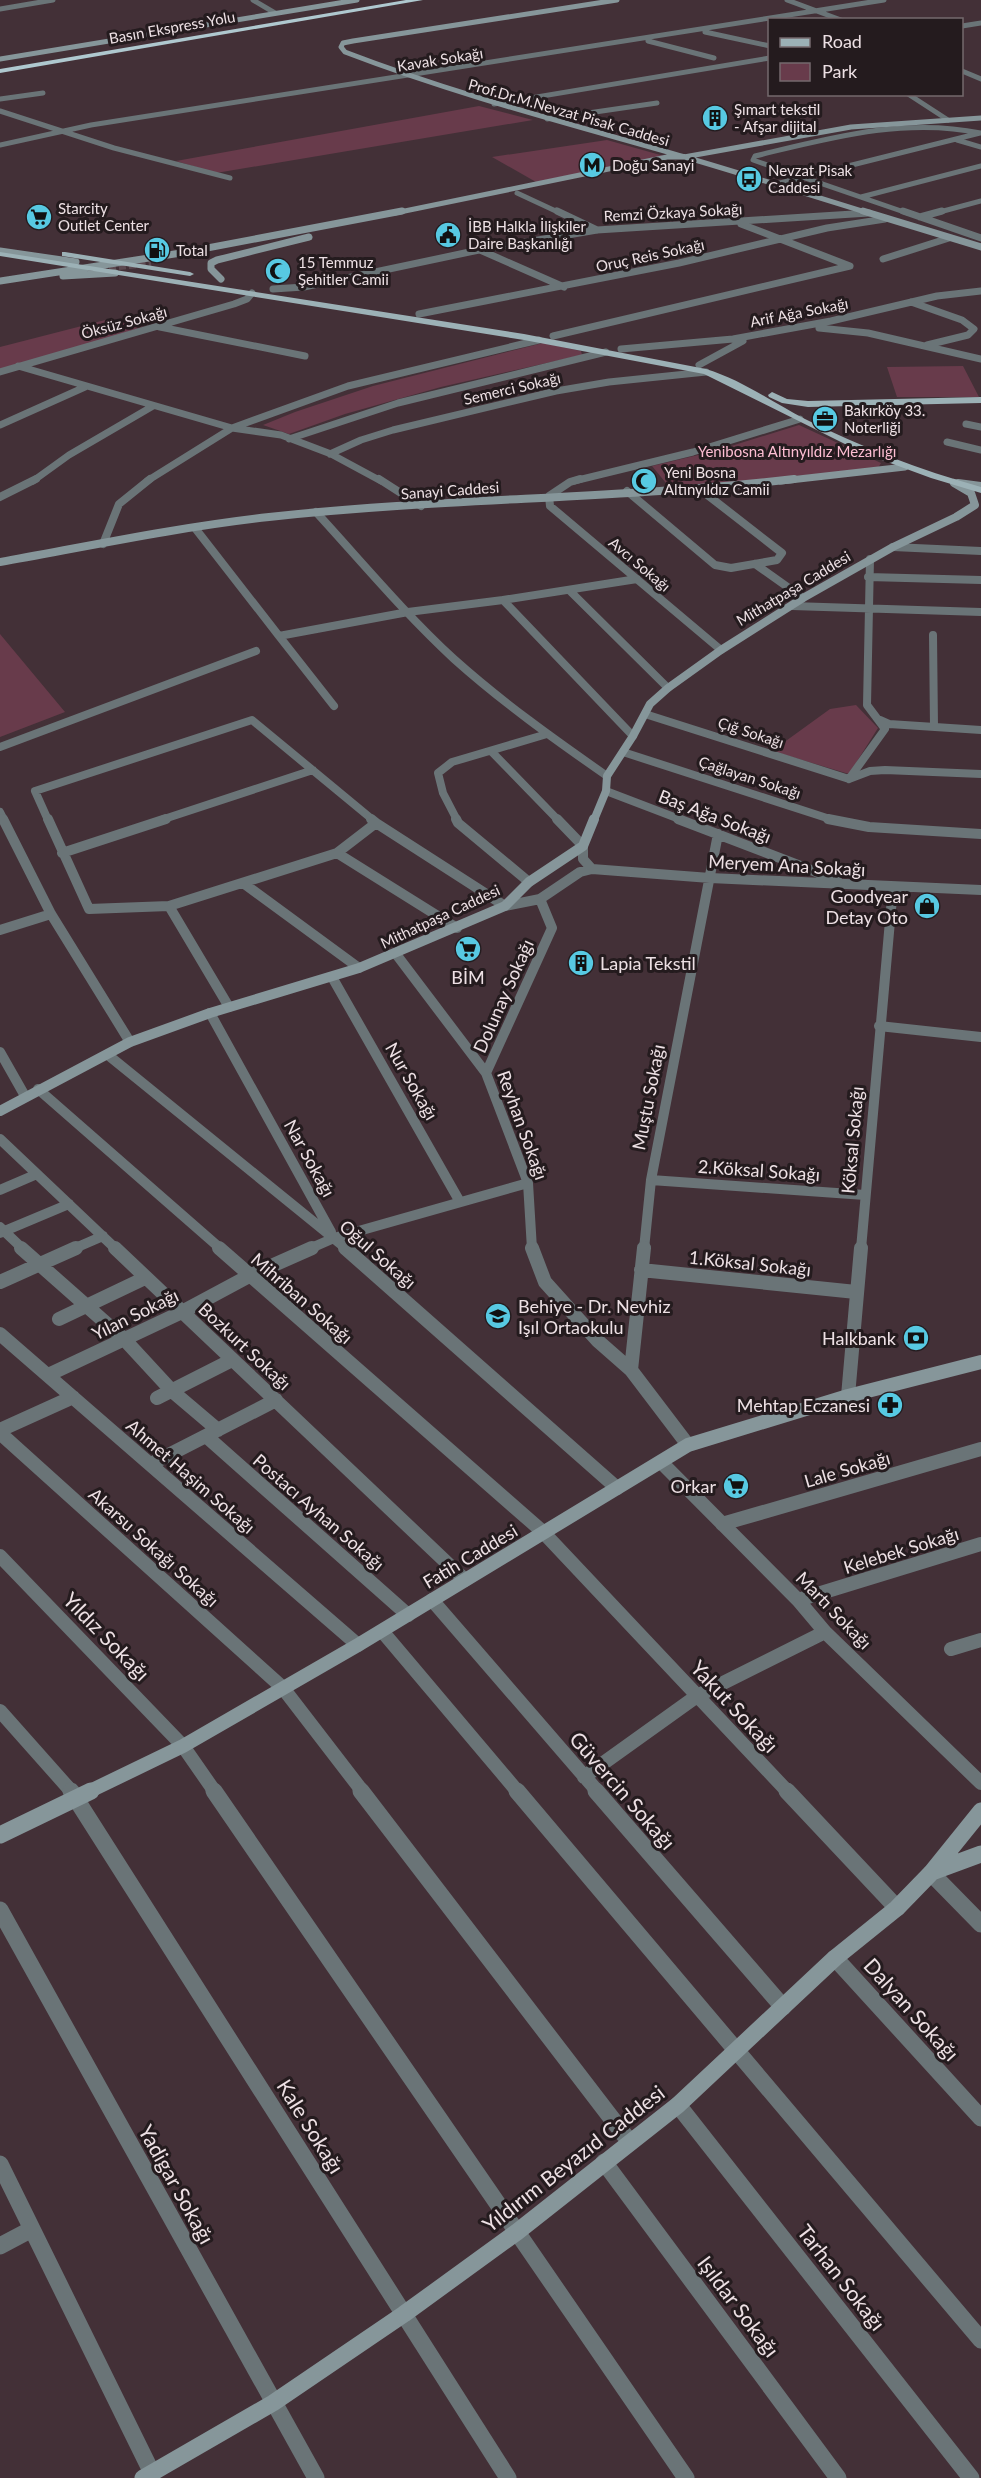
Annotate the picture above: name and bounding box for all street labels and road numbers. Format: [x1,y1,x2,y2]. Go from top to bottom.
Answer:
street label: Basın Ekspress Yolu [107,7,237,47]
street label: Kavak Sokağı [396,43,484,75]
street label: Prof.Dr.M.Nevzat Pisak Caddesi [466,75,672,149]
street label: Remzi Özkaya Sokağı [603,199,743,225]
street label: Oruç Reis Sokağı [594,235,706,275]
street label: Arif Ağa Sokağı [748,294,850,330]
street label: Öksüz Sokağı [79,302,169,342]
street label: Semerci Sokağı [462,368,562,408]
street label: Sanayi Caddesi [400,478,500,502]
street label: Avcı Sokağı [606,533,674,595]
street label: Mithatpaşa Caddesi [733,547,853,629]
street label: Çığ Sokağı [716,713,786,751]
street label: Çağlayan Sokağı [697,752,803,802]
street label: Baş Ağa Sokağı [655,784,775,848]
street label: Meryem Ana Sokağı [708,850,866,880]
street label: Mithatpaşa Caddesi [377,880,503,952]
street label: Dolunay Sokağı [468,936,538,1056]
street label: Nur Sokağı [381,1038,443,1124]
street label: Muştu Sokağı [627,1042,669,1152]
street label: Reyhan Sokağı [493,1067,553,1183]
street label: Köksal Sokağı [836,1085,868,1195]
street label: Nar Sokağı [280,1116,340,1200]
street label: 2.Köksal Sokağı [697,1155,821,1185]
street label: Oğul Sokağı [335,1215,421,1293]
street label: 1.Köksal Sokağı [688,1246,812,1280]
street label: Mihriban Sokağı [247,1248,357,1348]
street label: Yılan Sokağı [88,1284,182,1344]
street label: Bozkurt Sokağı [194,1298,296,1394]
street label: Ahmet Haşim Sokağı [122,1414,260,1538]
street label: Lale Sokağı [802,1446,892,1492]
street label: Postacı Ayhan Sokağı [249,1449,389,1575]
street label: Akarsu Sokağı Sokağı [85,1483,223,1611]
street label: Fatih Caddesi [419,1519,521,1593]
street label: Kelebek Sokağı [841,1522,961,1578]
street label: Martı Sokağı [792,1567,876,1653]
street label: Yıldız Sokağı [59,1587,155,1685]
street label: Yakut Sokağı [686,1655,784,1757]
street label: Güvercin Sokağı [565,1726,681,1854]
street label: Dalyan Sokağı [859,1952,965,2066]
street label: Kale Sokağı [272,2074,350,2178]
street label: Yıldırım Beyazıd Caddesi [477,2079,669,2237]
street label: Yadigar Sokağı [134,2120,220,2248]
street label: Tarhan Sokağı [793,2219,891,2335]
street label: Işıldar Sokağı [693,2251,785,2361]

